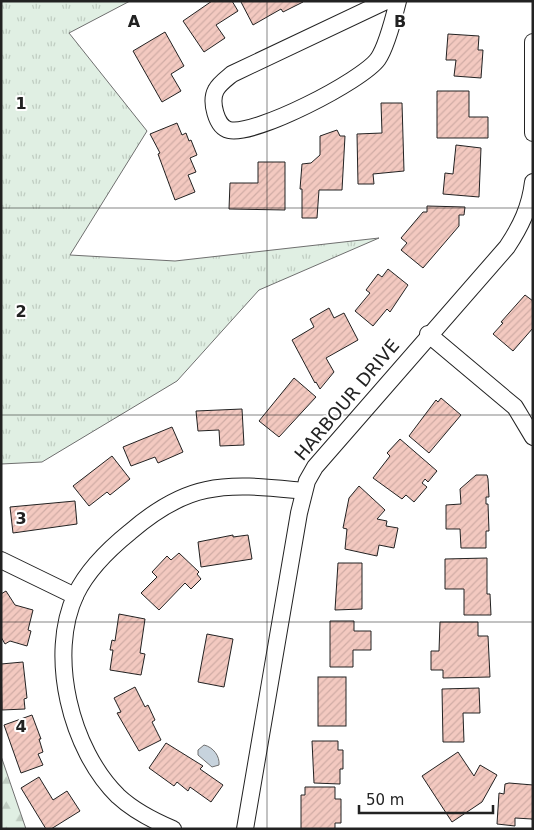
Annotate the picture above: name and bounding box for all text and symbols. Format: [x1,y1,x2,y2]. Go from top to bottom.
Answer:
text: A [128,12,141,31]
text: B [394,12,406,31]
text: 1 [15,94,27,113]
text: 2 [15,302,27,321]
street label: HARBOUR DRIVE [290,335,403,464]
text: 3 [15,509,27,528]
text: 4 [15,717,27,736]
scale bar [359,782,493,814]
text: 50 m [366,791,404,809]

